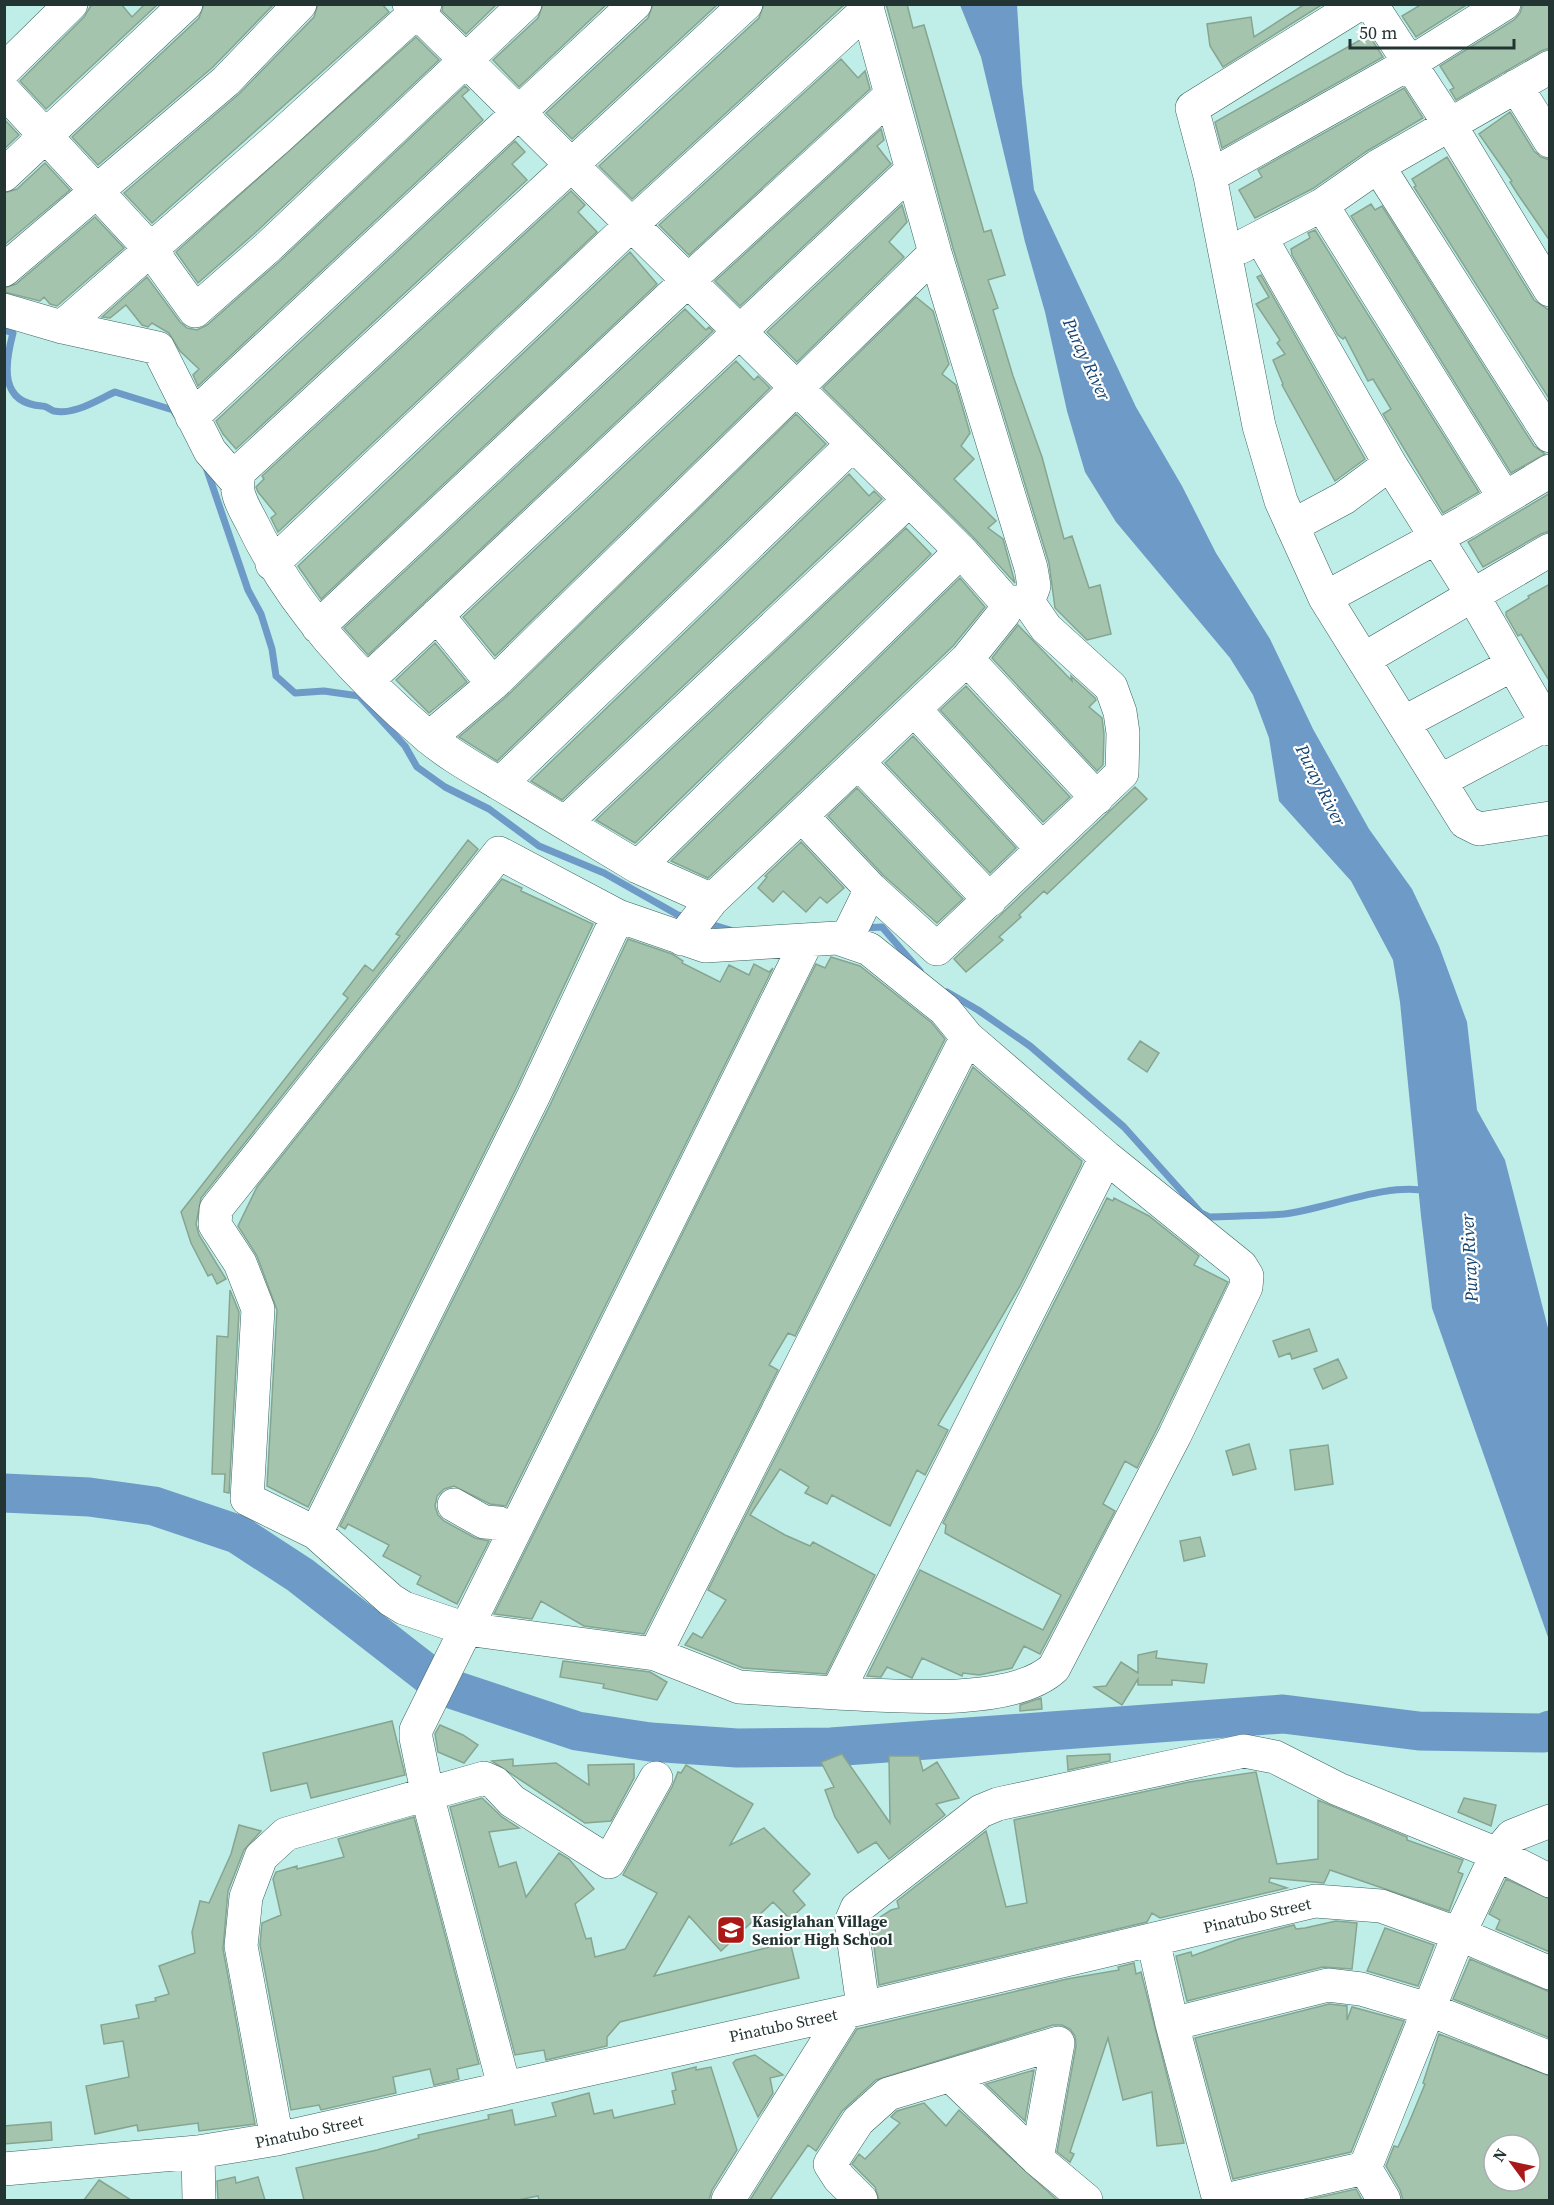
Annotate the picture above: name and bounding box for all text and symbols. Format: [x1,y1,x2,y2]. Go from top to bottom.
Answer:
scale bar [1350,12,1514,50]
text: 50 m [1359,20,1397,45]
water label: Puray River [1057,313,1117,405]
water label: Puray River [1289,739,1353,831]
water label: Puray River [1454,1212,1484,1304]
street label: Pinatubo Street [1201,1892,1314,1938]
place label: Kasiglahan Village Senior High School [752,1910,893,1950]
school or university icon: Kasiglahan Village Senior High School [715,1914,747,1946]
street label: Pinatubo Street [727,2003,840,2047]
street label: Pinatubo Street [253,2109,366,2153]
north arrow [1482,2133,1542,2193]
text: N [1487,2144,1512,2166]

